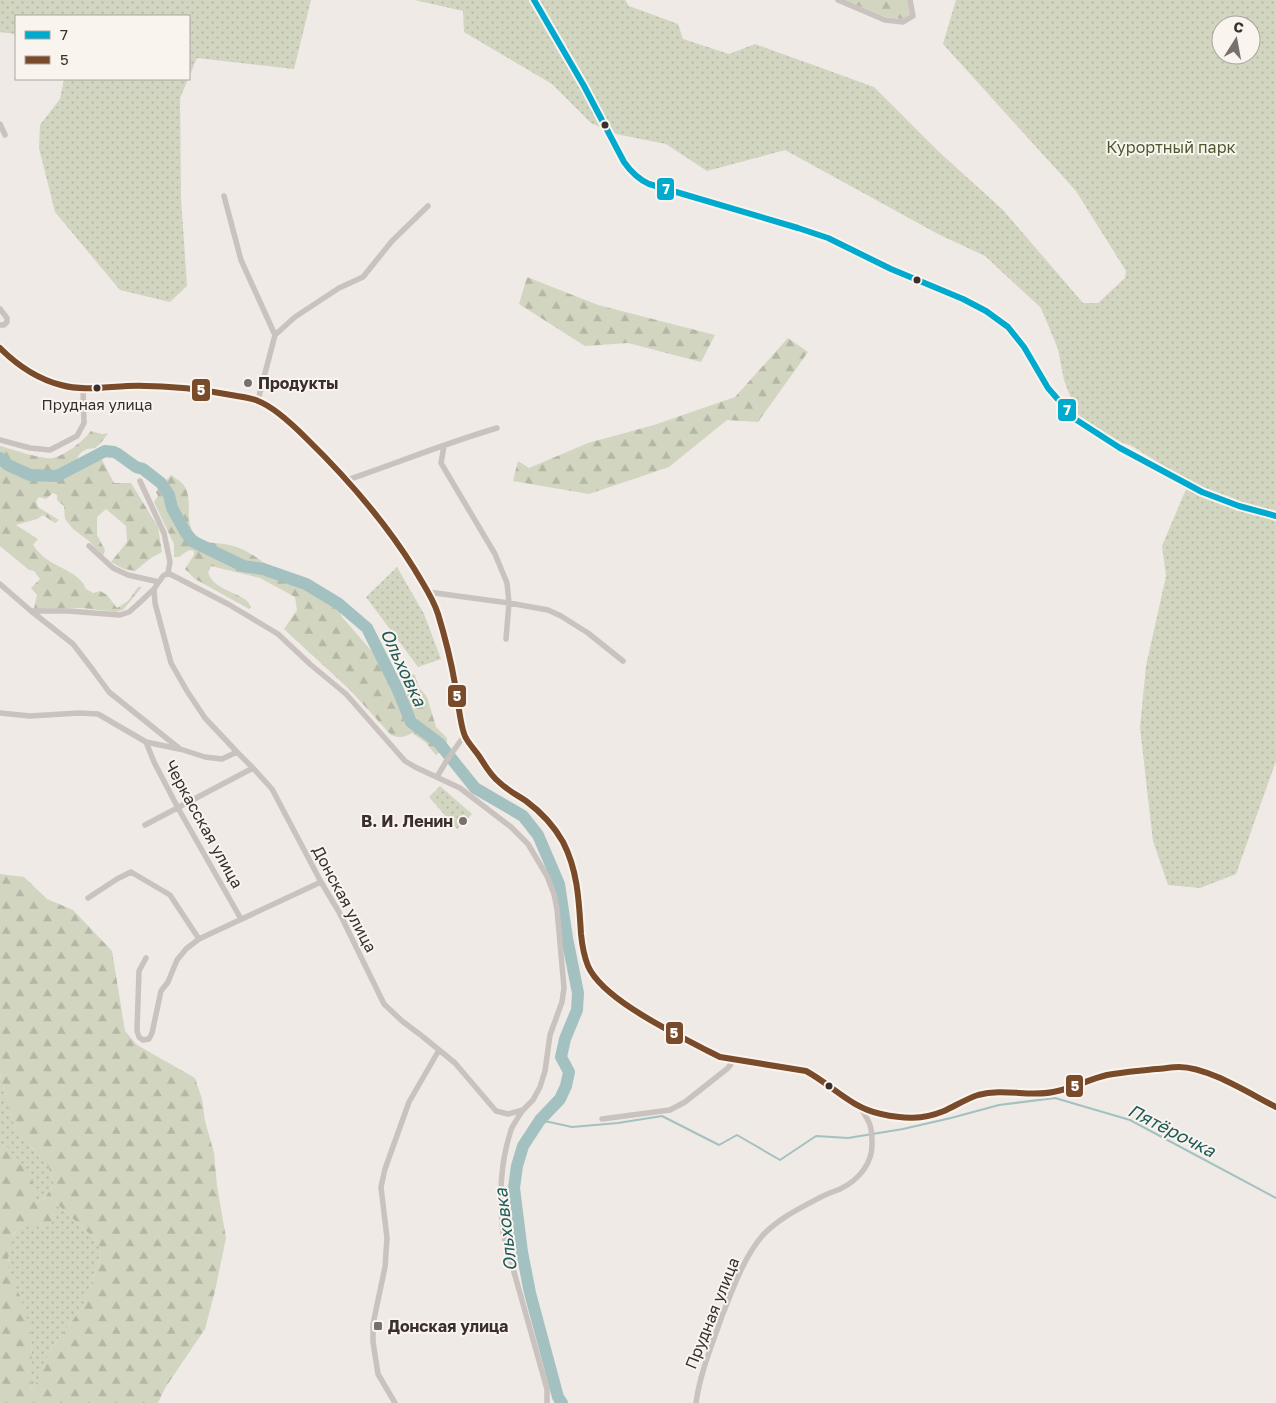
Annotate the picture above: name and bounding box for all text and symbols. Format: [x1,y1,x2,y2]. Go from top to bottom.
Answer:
legend [15,15,190,80]
north arrow [1211,15,1261,65]
text: С [1232,17,1245,36]
text: 7 [60,25,68,43]
text: 5 [60,50,69,68]
unlabelled marker [600,120,610,130]
park label: Курортный парк [1106,137,1236,157]
line badge: 7 [656,177,675,201]
text: 7 [662,180,670,197]
unlabelled marker [912,275,922,285]
place label: Продукты [258,373,338,393]
marker: Продукты [242,377,254,389]
line badge: 5 [191,378,211,402]
text: 5 [197,381,206,398]
marker: Прудная улица [92,383,102,393]
place label: Прудная улица [41,395,153,413]
line badge: 7 [1057,398,1077,422]
text: 7 [1063,401,1071,418]
water label: Ольховка [376,625,432,710]
line badge: 5 [447,684,467,708]
text: 5 [453,687,462,704]
street label: Черкасская улица [160,756,248,892]
place label: В. И. Ленин [361,811,453,831]
marker: В. И. Ленин [457,815,469,827]
street label: Донская улица [309,842,381,956]
line badge: 5 [665,1021,684,1045]
text: 5 [670,1024,679,1041]
line badge: 5 [1065,1074,1084,1098]
text: 5 [1071,1077,1080,1094]
unlabelled marker [824,1081,834,1091]
water label: Пятёрочка [1125,1099,1220,1162]
water label: Ольховка [489,1186,521,1273]
street label: Прудная улица [681,1254,743,1372]
place label: Донская улица [388,1316,508,1336]
marker: Донская улица [372,1320,384,1332]

